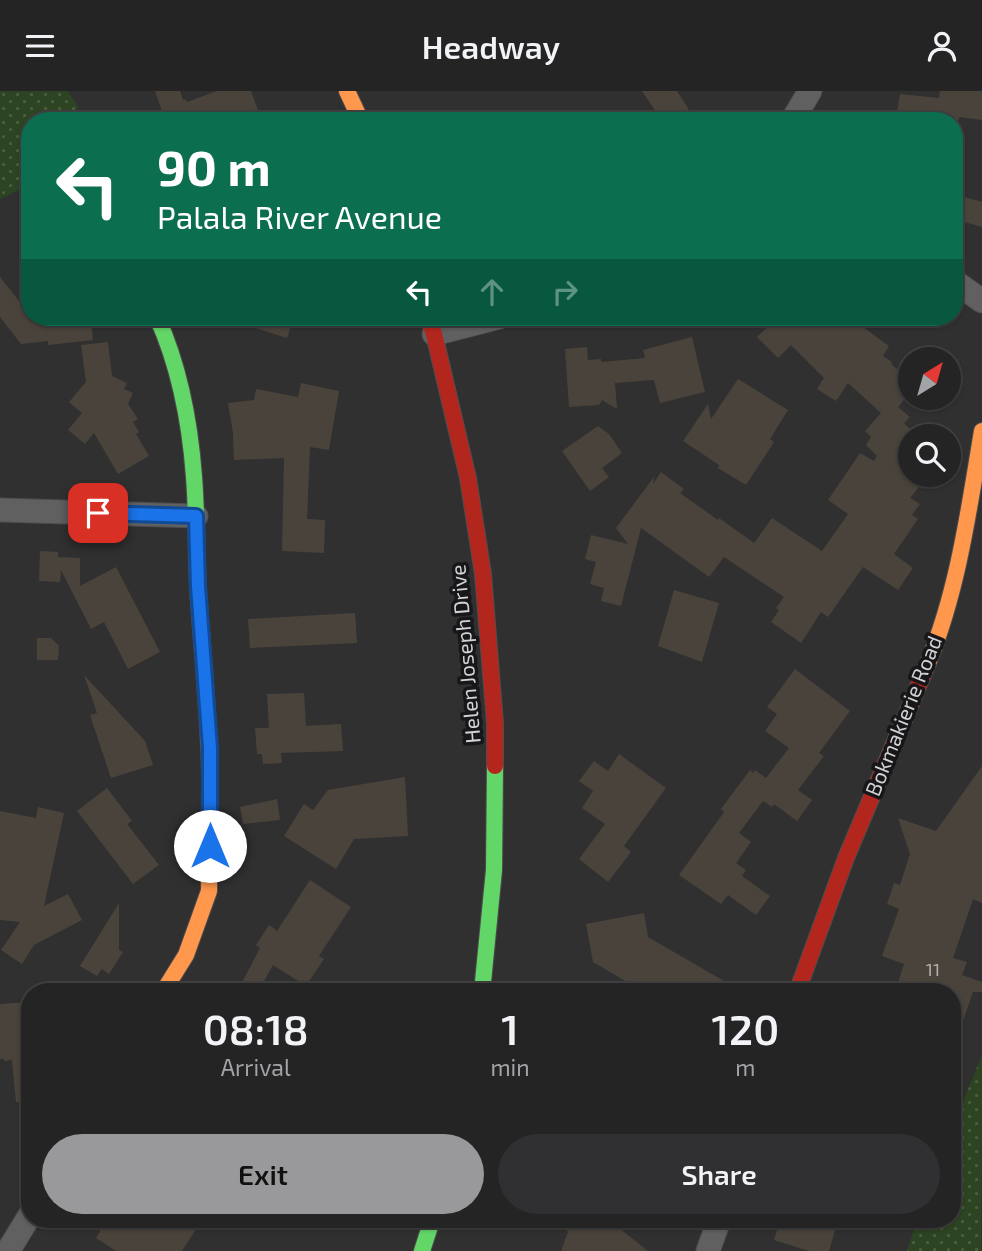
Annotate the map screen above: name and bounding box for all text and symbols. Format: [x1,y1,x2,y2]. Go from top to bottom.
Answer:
icon: menu [21,27,59,65]
text: Headway [422,27,560,65]
icon: person [923,27,961,65]
text: 90 m [157,137,271,196]
icon: left [42,140,133,231]
text: Palala River Avenue [157,197,442,235]
icon: left [400,273,438,311]
icon: ahead [473,273,511,311]
icon: right [546,273,584,311]
north arrow [898,347,961,409]
map controls [898,347,961,487]
button: search [898,424,961,487]
pin [68,483,128,543]
icon: arrive [79,494,117,532]
street label: Helen Joseph Drive [444,564,485,744]
street label: Bokmakierie Road [859,632,946,799]
position arrow [173,809,247,883]
house number: 11 [926,958,940,980]
text: 08:18 [203,1003,309,1053]
text: 1 [501,1003,519,1053]
text: 120 [712,1003,779,1053]
text: Arrival [221,1053,291,1081]
text: min [490,1053,530,1081]
text: m [735,1053,755,1081]
button: Exit [42,1134,484,1214]
button: Share [498,1134,940,1214]

